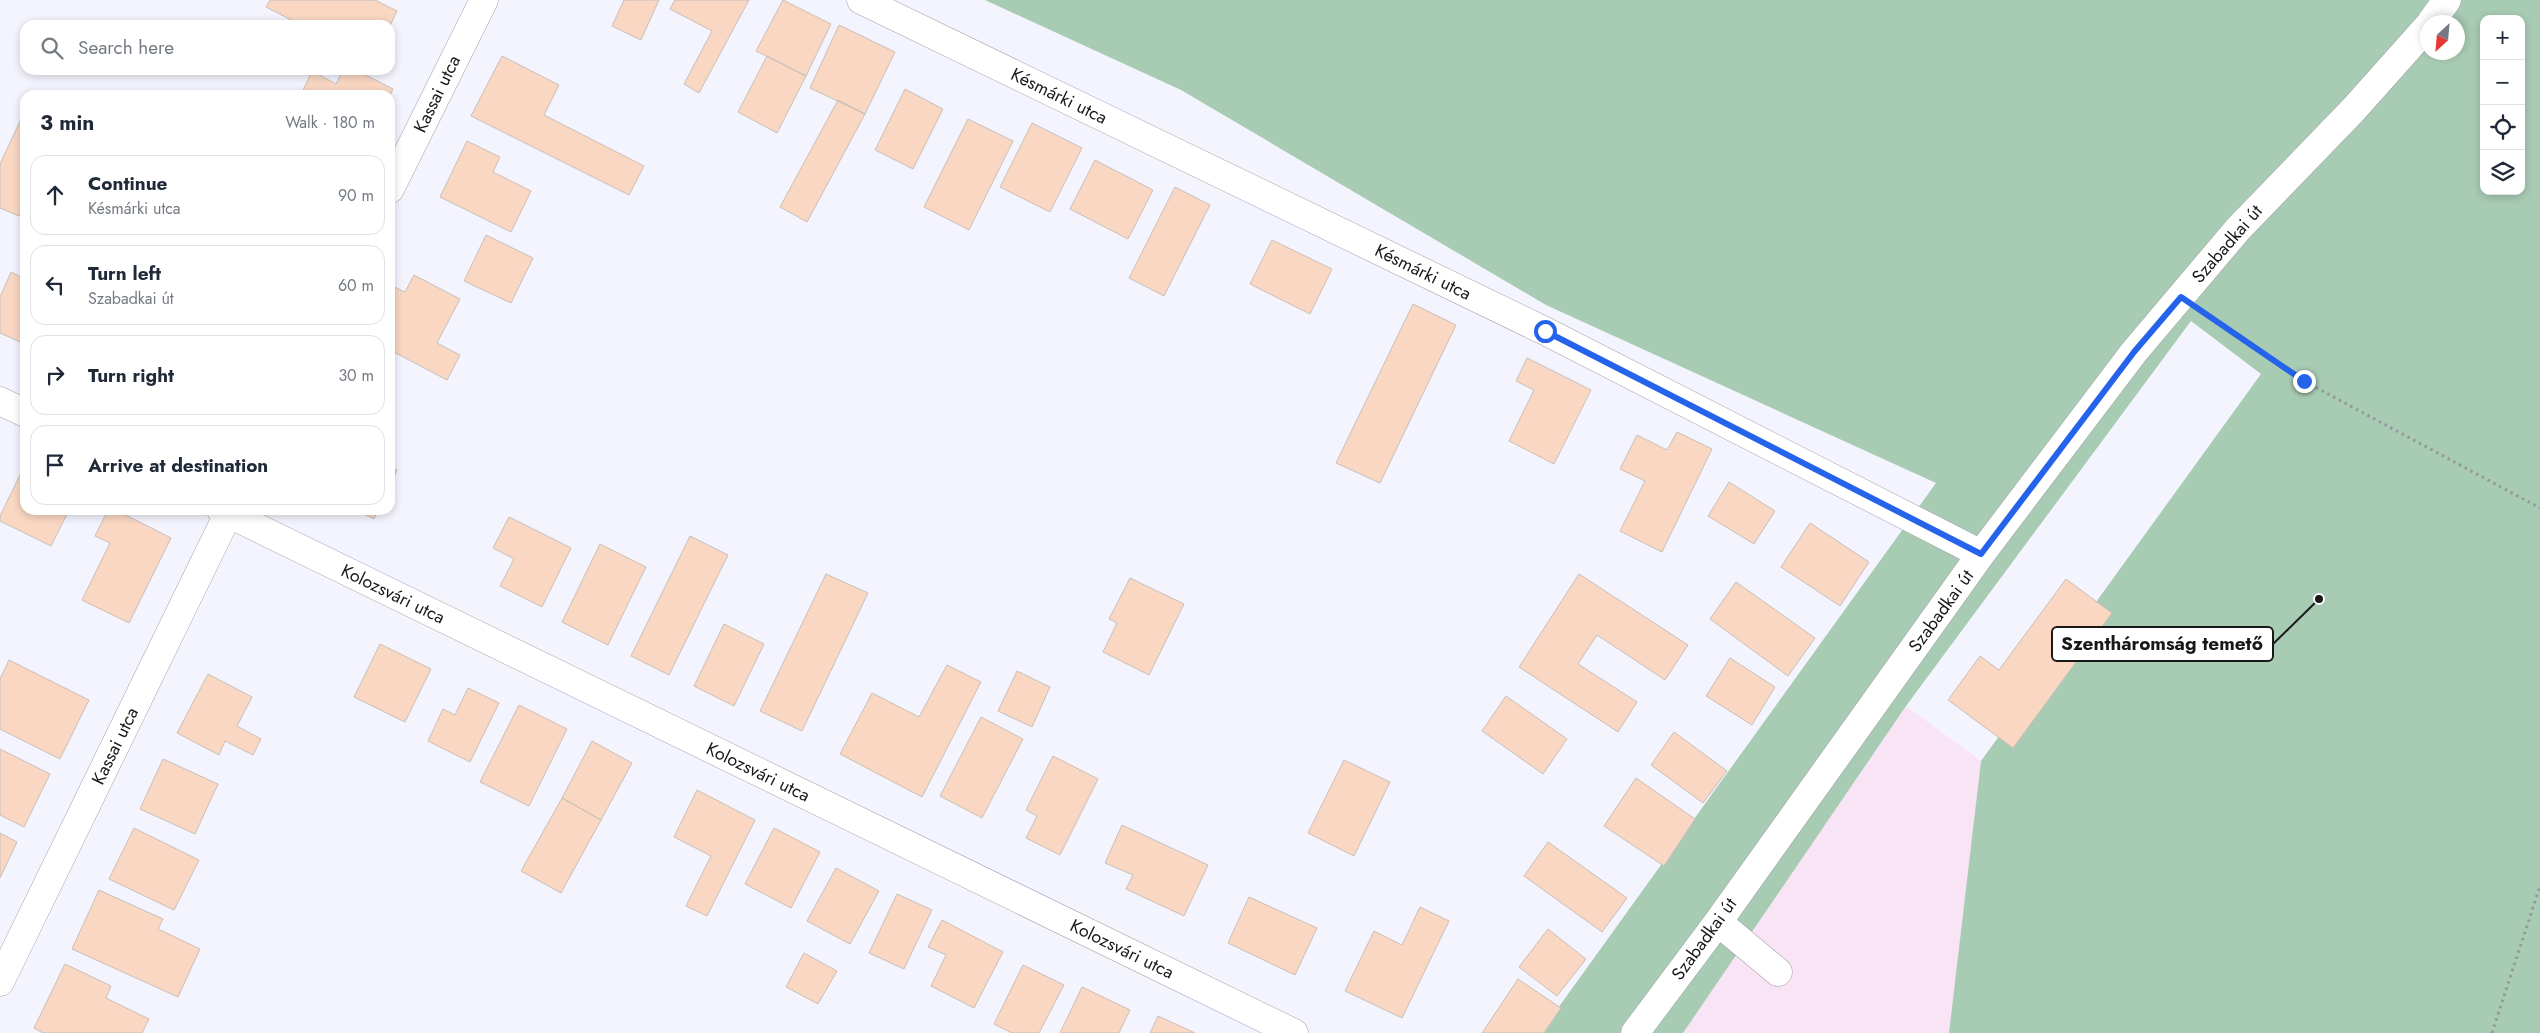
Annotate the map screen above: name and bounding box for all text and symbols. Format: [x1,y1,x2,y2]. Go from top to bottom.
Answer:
north arrow [2420,15,2465,60]
map controls [2480,15,2525,195]
button: + [2480,15,2525,60]
search box [20,20,395,75]
icon: search [38,34,66,62]
text: Search here [78,34,174,61]
street label: Kassai utca [407,51,467,137]
button: − [2480,60,2525,105]
street label: Késmárki utca [1007,61,1111,131]
button: locate [2480,105,2525,150]
text: 3 min [40,108,94,138]
text: Walk · 180 m [285,111,375,134]
button: layers [2480,150,2525,195]
text: Continue [88,170,167,197]
icon: ahead [41,181,69,209]
text: 90 m [338,184,374,207]
text: Késmárki utca [88,197,181,220]
street label: Szabadkai út [2186,199,2269,289]
street label: Késmárki utca [1371,237,1475,307]
text: Turn left [88,260,161,287]
icon: left [41,271,69,299]
text: 60 m [338,274,374,297]
text: Szabadkai út [88,287,174,310]
route start [1534,320,1557,343]
icon: right [41,361,69,389]
text: Turn right [88,362,174,389]
text: 30 m [338,364,374,387]
route end [2293,370,2316,393]
icon: arrive [41,451,69,479]
text: Arrive at destination [88,452,268,479]
street label: Kolozsvári utca [337,558,449,630]
street label: Szabadkai út [1902,564,1980,658]
callout: Szentháromság temető [2052,627,2273,661]
text: Szentháromság temető [2061,630,2263,657]
street label: Kassai utca [85,703,145,789]
street label: Kolozsvári utca [702,736,814,808]
street label: Szabadkai út [1665,892,1743,986]
street label: Kolozsvári utca [1066,913,1178,985]

